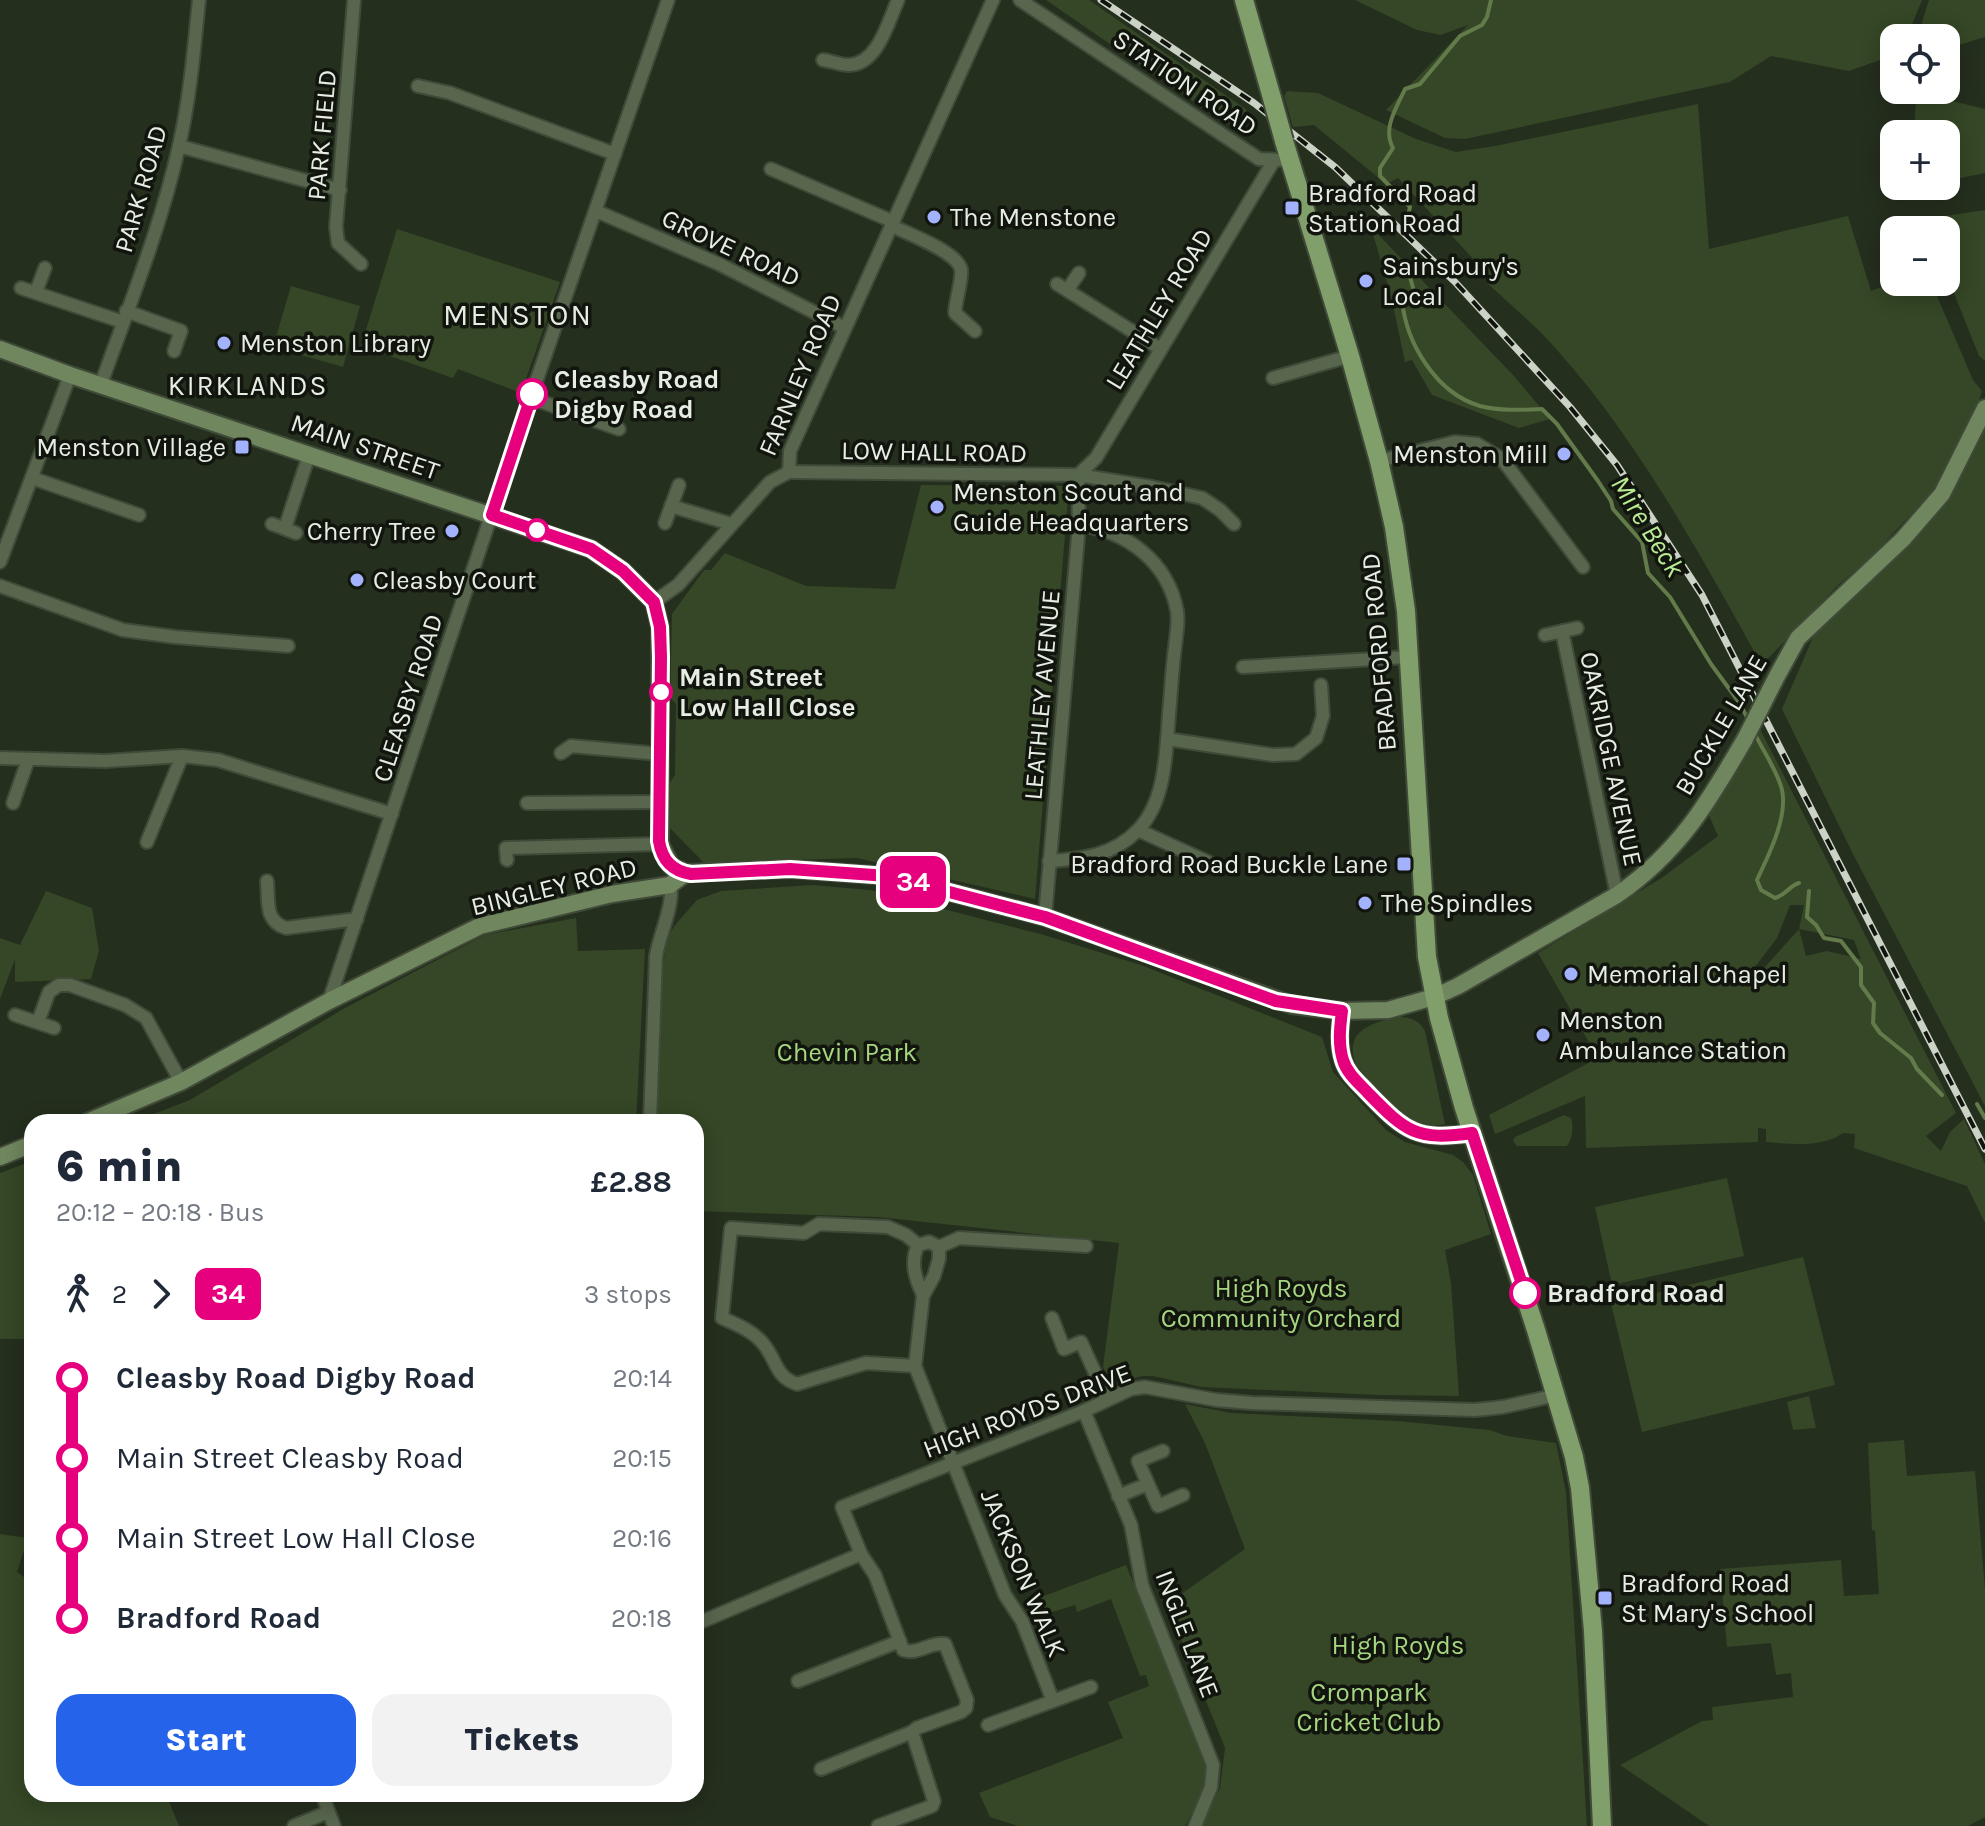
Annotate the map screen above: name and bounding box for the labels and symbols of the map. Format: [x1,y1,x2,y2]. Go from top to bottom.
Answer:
street label: STATION ROAD [1107,23,1263,143]
street label: PARK FIELD [301,68,343,202]
street label: PARK ROAD [108,122,174,256]
place label: Bradford Road Station Road [1308,178,1477,239]
marker: Bradford Road Station Road [1283,199,1301,217]
street label: GROVE ROAD [657,202,805,294]
place label: The Menstone [950,202,1116,233]
marker: The Menstone [925,208,943,226]
street label: LEATHLEY ROAD [1099,223,1219,395]
place label: Sainsbury's Local [1382,251,1519,312]
marker: Sainsbury's Local [1357,272,1375,290]
street label: FARNLEY ROAD [752,289,848,461]
district label: MENSTON [443,297,593,333]
place label: Menston Library [240,328,431,359]
marker: Menston Library [215,334,233,352]
place label: Cleasby Road Digby Road [554,364,719,425]
district label: KIRKLANDS [168,369,328,402]
marker: Cleasby Road Digby Road [517,379,547,409]
street label: MAIN STREET [287,407,443,487]
place label: Menston Village [36,432,226,463]
street label: LOW HALL ROAD [841,435,1027,469]
marker: Menston Village [233,438,251,456]
place label: Menston Mill [1393,439,1548,470]
marker: Menston Mill [1555,445,1573,463]
water label: Mire Beck [1604,469,1692,583]
place label: Menston Scout and Guide Headquarters [953,477,1189,538]
marker: Menston Scout and Guide Headquarters [928,498,946,516]
place label: Cherry Tree [307,516,436,547]
unlabelled marker [526,519,548,541]
marker: Cherry Tree [443,522,461,540]
street label: BRADFORD ROAD [1355,552,1403,752]
place label: Cleasby Court [373,565,537,596]
marker: Cleasby Court [348,571,366,589]
street label: LEATHLEY AVENUE [1017,589,1067,801]
street label: CLEASBY ROAD [366,610,450,786]
street label: OAKRIDGE AVENUE [1573,649,1649,869]
street label: BUCKLE LANE [1668,649,1774,801]
place label: Main Street Low Hall Close [679,662,855,723]
marker: Main Street Low Hall Close [650,681,672,703]
place label: Bradford Road Buckle Lane [1070,849,1388,880]
street label: BINGLEY ROAD [468,851,640,923]
marker: Bradford Road Buckle Lane [1395,855,1413,873]
line badge: 34 [877,856,949,908]
place label: The Spindles [1381,888,1533,919]
marker: The Spindles [1356,894,1374,912]
place label: Memorial Chapel [1587,959,1788,990]
marker: Memorial Chapel [1562,965,1580,983]
place label: Menston Ambulance Station [1559,1005,1787,1066]
marker: Menston Ambulance Station [1534,1026,1552,1044]
park label: Chevin Park [777,1037,917,1068]
park label: High Royds Community Orchard [1161,1273,1401,1334]
marker: Bradford Road [1510,1278,1540,1308]
place label: Bradford Road [1547,1278,1725,1309]
street label: HIGH ROYDS DRIVE [919,1357,1135,1465]
street label: JACKSON WALK [974,1485,1072,1662]
street label: INGLE LANE [1148,1566,1226,1702]
place label: Bradford Road St Mary's School [1621,1568,1814,1629]
marker: Bradford Road St Mary's School [1596,1589,1614,1607]
park label: High Royds [1332,1630,1464,1661]
park label: Crompark Cricket Club [1297,1677,1441,1738]

